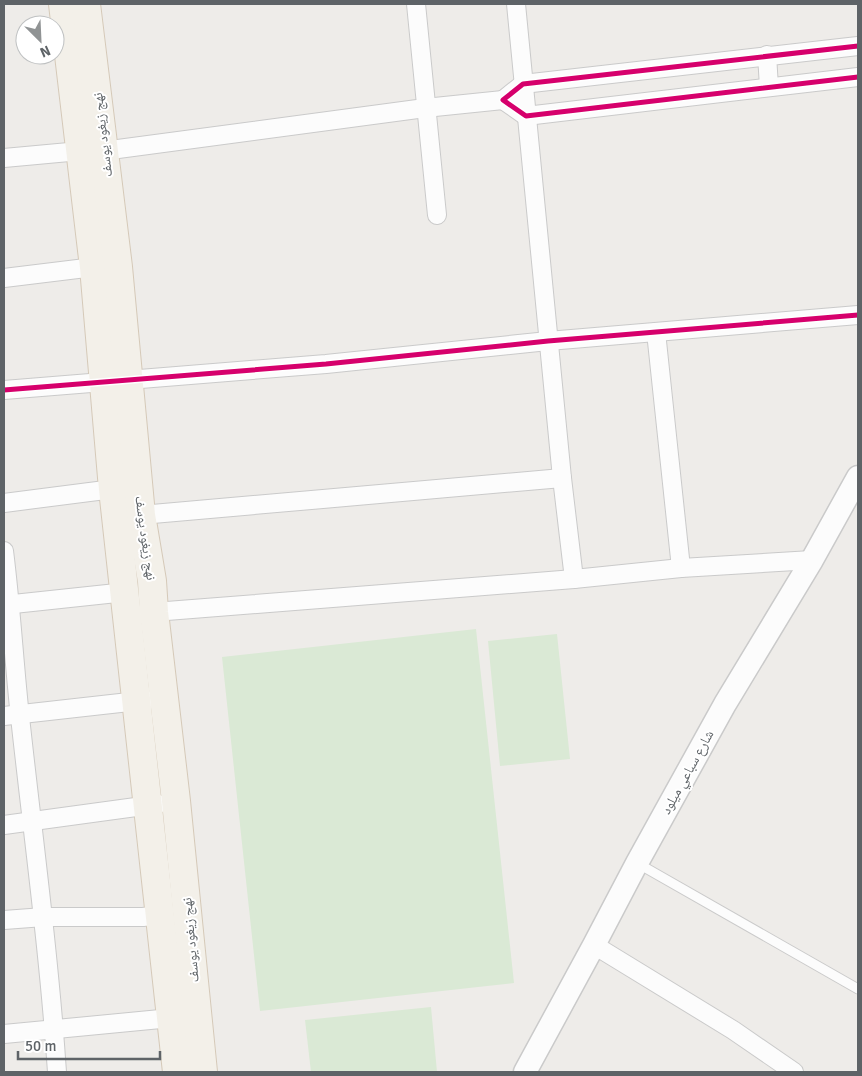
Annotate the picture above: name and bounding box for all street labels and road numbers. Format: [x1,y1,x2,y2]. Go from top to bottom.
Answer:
street label: نهج زيغود يوسف [89,91,117,178]
street label: نهج زيغود يوسف [130,495,160,582]
street label: شارع سباعي ميلود [657,727,720,818]
street label: نهج زيغود يوسف [178,897,204,983]

